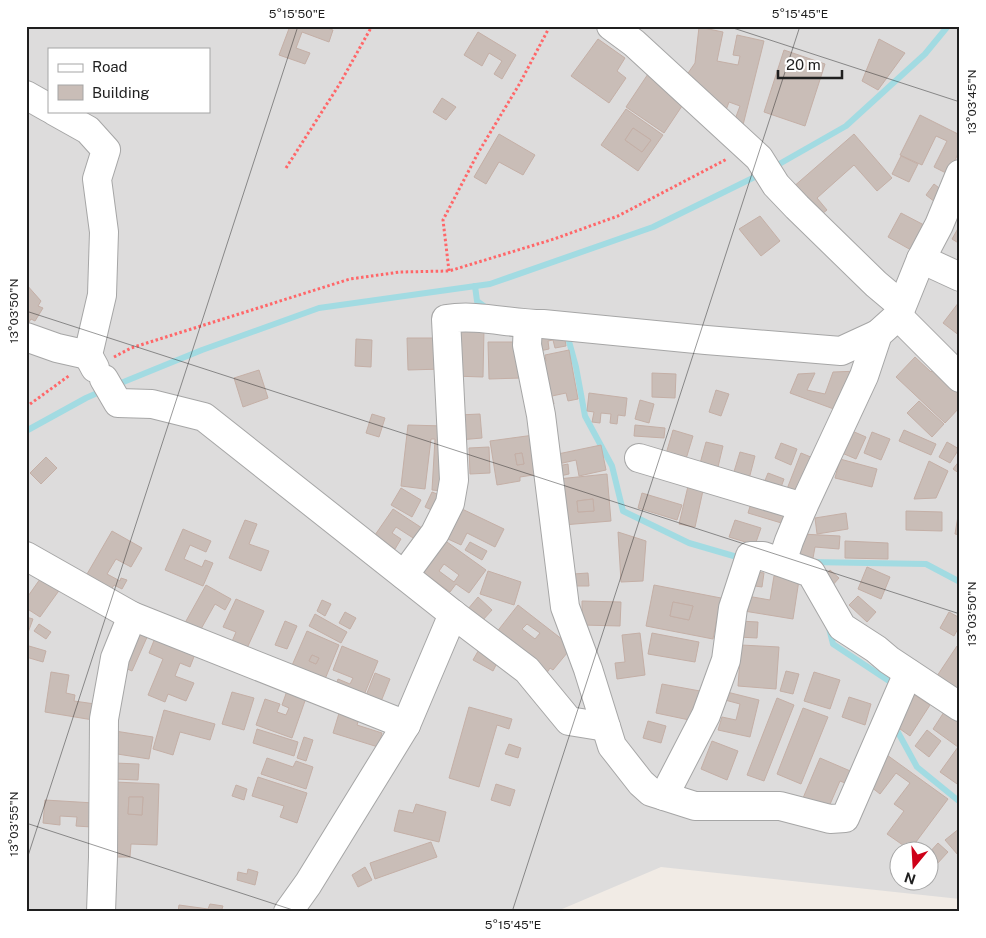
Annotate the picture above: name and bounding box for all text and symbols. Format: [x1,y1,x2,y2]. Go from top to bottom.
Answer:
text: 5°15'50"E [269,7,325,21]
text: 5°15'45"E [772,7,828,21]
legend [48,48,210,112]
scale bar [778,48,842,80]
text: 20 m [786,56,821,73]
text: Road [92,58,128,75]
text: 13°03'45"N [965,69,979,135]
text: Building [92,84,150,101]
text: 13°03'50"N [7,279,21,344]
text: 13°03'50"N [965,582,979,647]
text: 13°03'55"N [7,791,21,857]
north arrow [888,840,938,890]
text: N [902,869,918,888]
text: 5°15'45"E [485,918,541,932]

